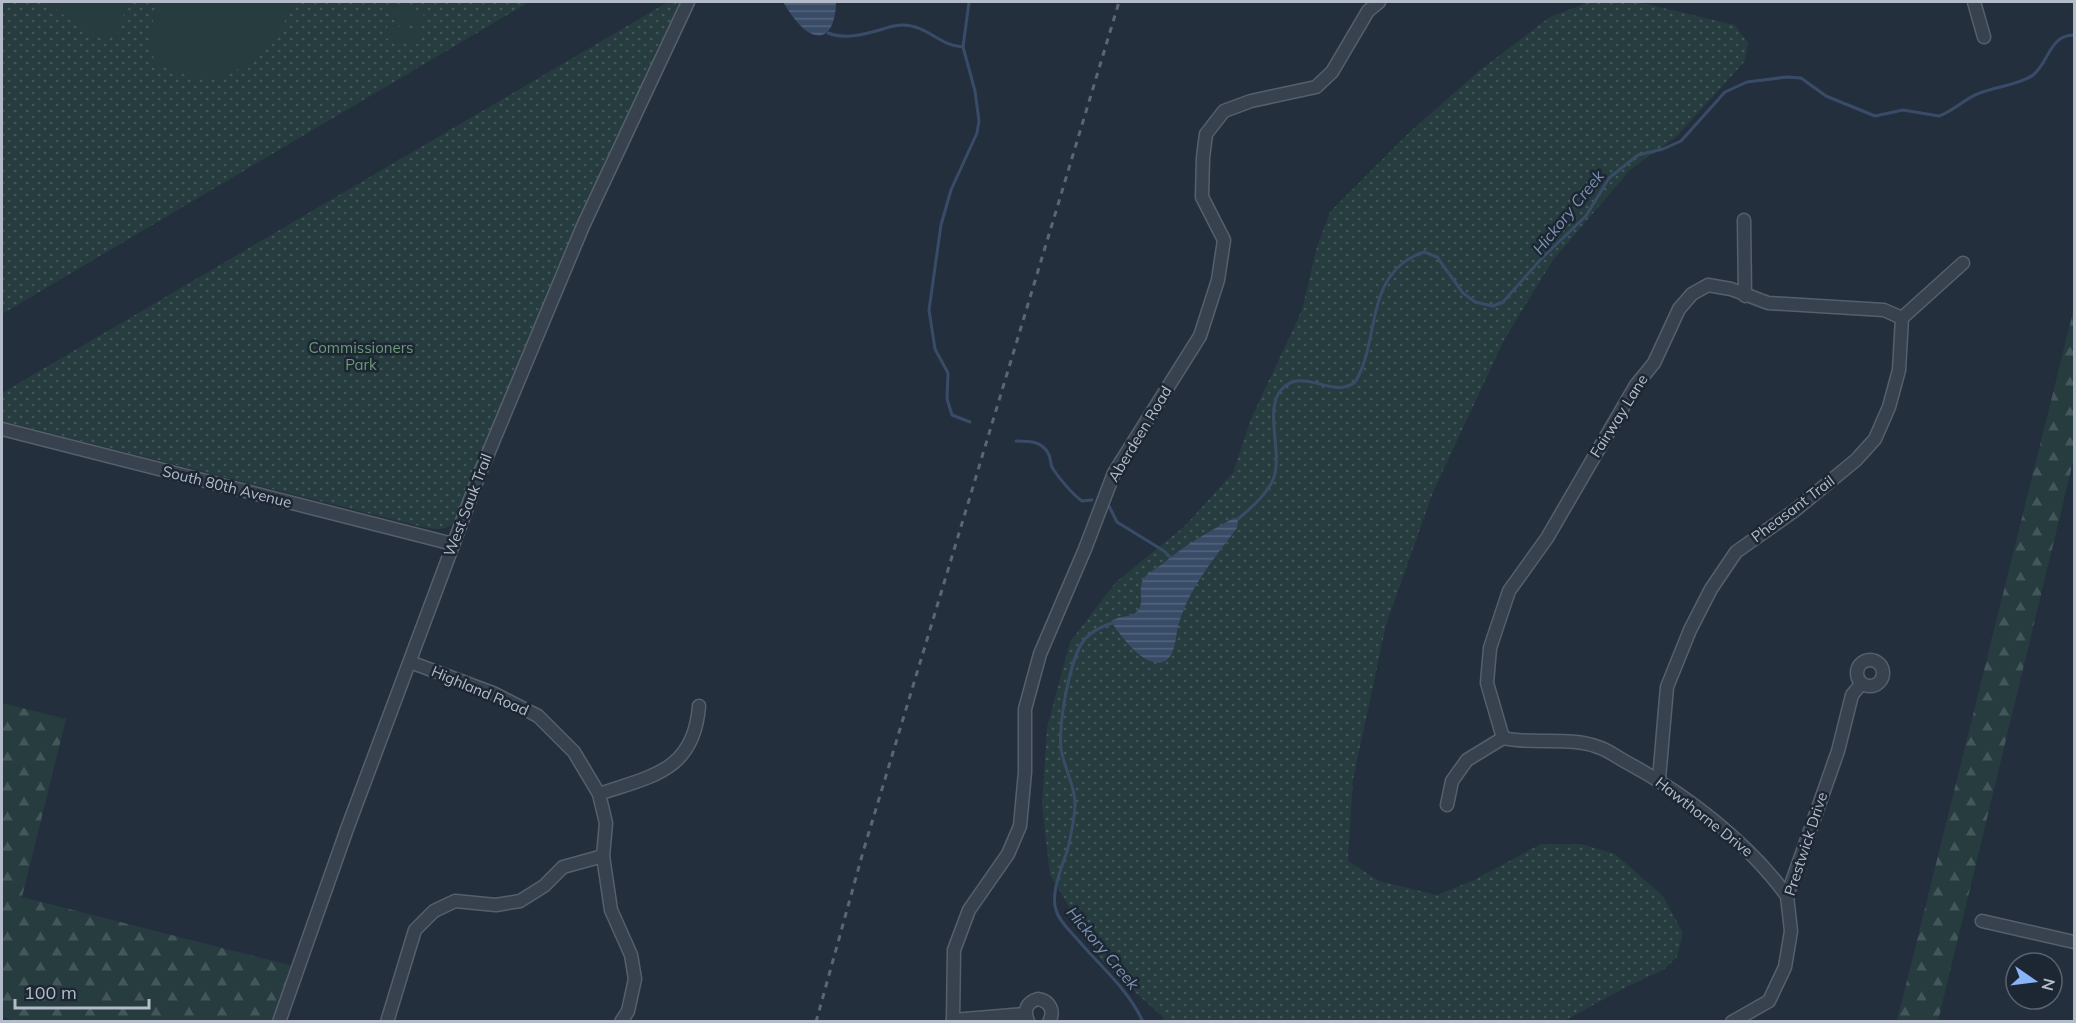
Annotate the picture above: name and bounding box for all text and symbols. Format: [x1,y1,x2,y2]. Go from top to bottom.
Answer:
water label: Hickory Creek [1528,165,1608,258]
park label: Commissioners Park [309,338,414,374]
street label: Fairway Lane [1586,371,1652,461]
street label: Aberdeen Road [1104,382,1176,485]
street label: West Sauk Trail [439,451,496,559]
street label: South 80th Avenue [160,461,294,512]
street label: Pheasant Trail [1747,471,1838,546]
street label: Highland Road [429,661,532,720]
street label: Hawthorne Drive [1652,773,1757,861]
street label: Prestwick Drive [1780,790,1831,898]
water label: Hickory Creek [1062,902,1144,994]
north arrow [2004,951,2064,1011]
scale bar [15,972,148,1010]
text: N [2037,976,2060,993]
text: 100 m [24,981,77,1004]

